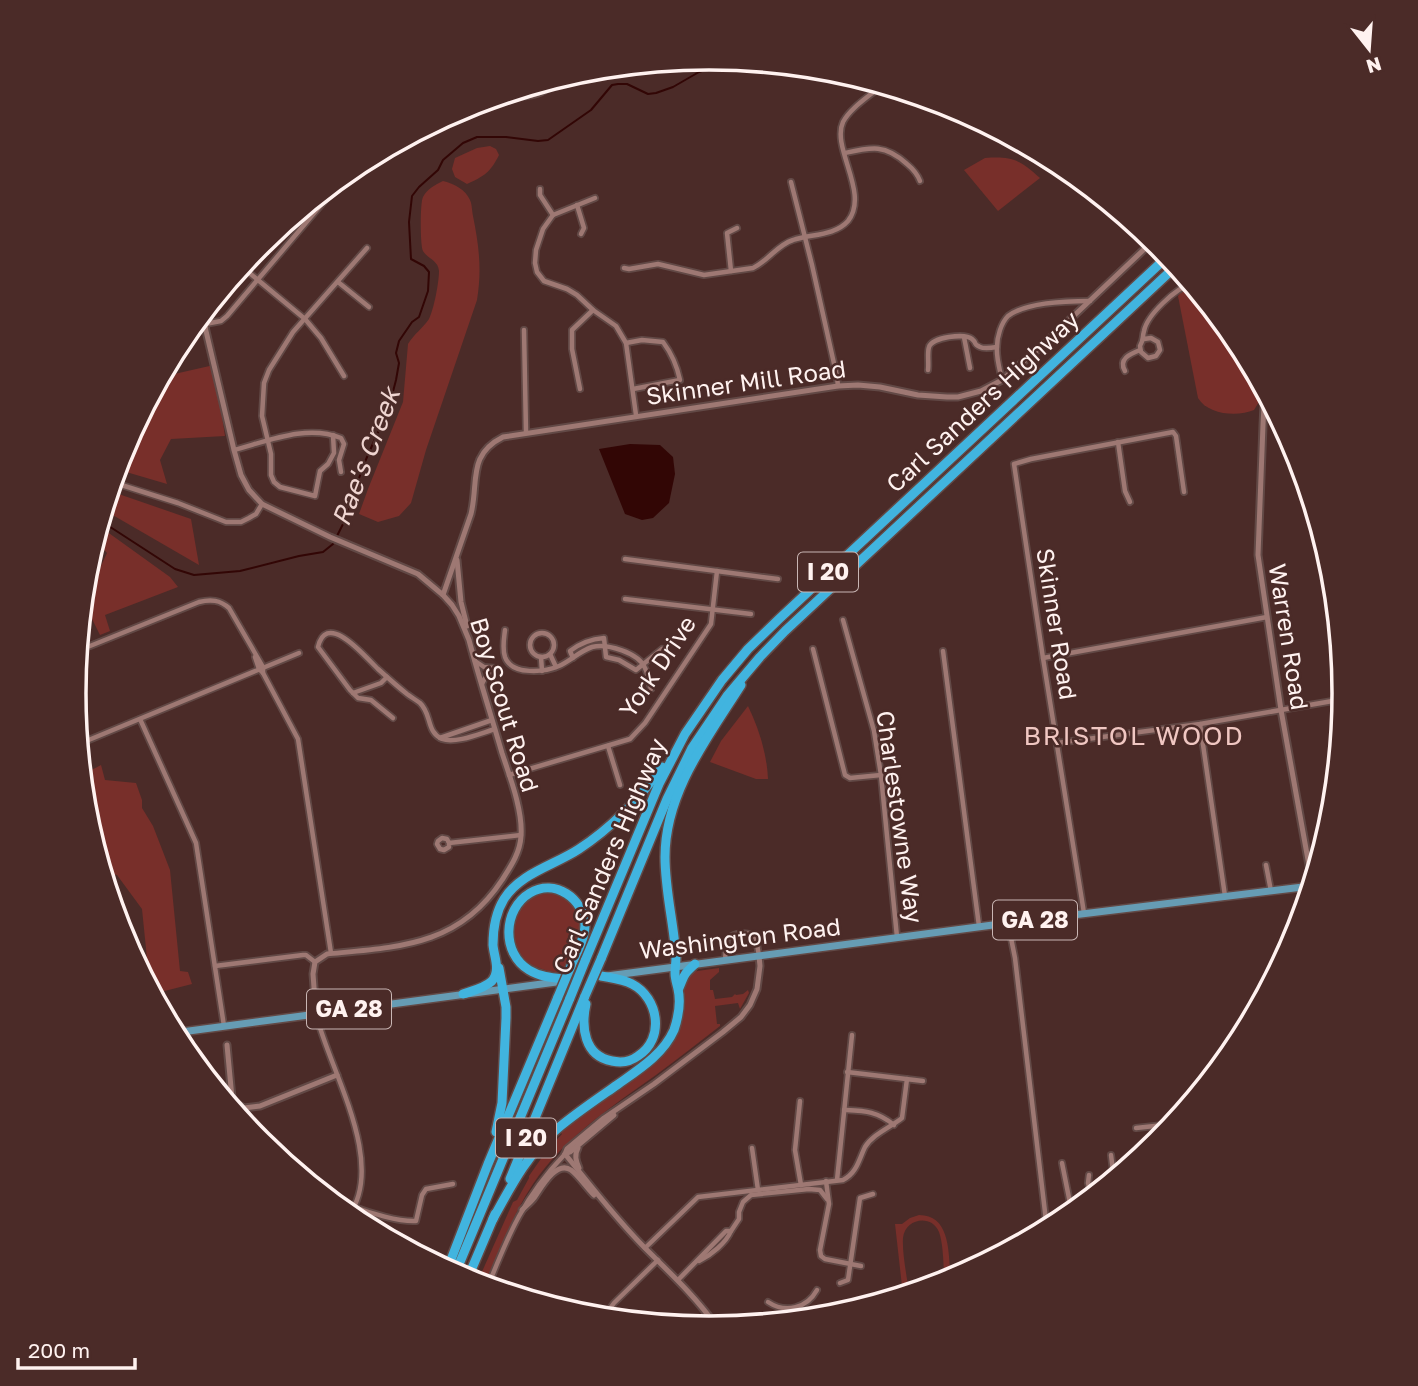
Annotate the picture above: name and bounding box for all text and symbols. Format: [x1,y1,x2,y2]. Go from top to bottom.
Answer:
north arrow [1334,14,1404,84]
text: N [1364,53,1384,79]
street label: Carl Sanders Highway [880,304,1084,498]
street label: Skinner Mill Road [644,353,848,410]
water label: Rae's Creek [325,381,407,530]
street label: Skinner Road [1031,546,1084,702]
road number: I 20 [798,552,858,592]
street label: Warren Road [1264,562,1315,712]
street label: York Drive [612,610,701,722]
street label: Boy Scout Road [465,614,546,795]
street label: Charlestowne Way [871,709,930,925]
district label: BRISTOL WOOD [1023,720,1245,751]
street label: Carl Sanders Highway [546,733,671,977]
road number: GA 28 [993,900,1077,939]
street label: Washington Road [637,911,842,964]
road number: GA 28 [307,990,391,1028]
road number: I 20 [496,1119,556,1158]
scale bar [18,1326,135,1370]
text: 200 m [28,1337,90,1363]

